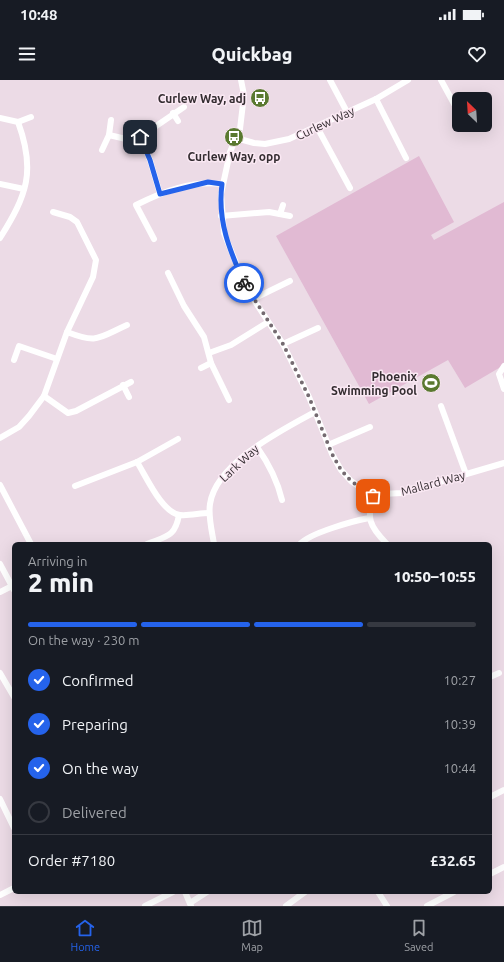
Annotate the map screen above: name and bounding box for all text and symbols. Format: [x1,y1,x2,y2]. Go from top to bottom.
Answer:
text: 10:48 [20,6,58,23]
icon: menu [16,43,38,65]
icon: heart [466,43,488,65]
text: Quickbag [212,44,292,64]
bus stop icon: Curlew Way, adj [249,87,271,109]
place label: Curlew Way, adj [158,92,246,105]
north arrow [452,92,492,132]
map controls [452,92,492,132]
street label: Curlew Way [294,104,357,142]
pin [123,120,157,154]
icon: home [129,126,151,148]
bus stop icon: Curlew Way, opp [223,126,245,148]
place label: Curlew Way, opp [188,150,280,163]
courier [224,263,264,303]
icon: bike [233,272,255,294]
place label: Phoenix Swimming Pool [331,370,417,397]
sports icon: Phoenix Swimming Pool [420,372,442,394]
street label: Lark Way [217,442,261,484]
street label: Mallard Way [399,468,467,498]
pin [356,479,390,513]
icon: bag [362,485,384,507]
text: Arriving in [28,554,87,568]
text: 2 min [28,568,94,597]
text: 10:50–10:55 [393,568,476,585]
text: On the way · 230 m [28,633,140,647]
icon: check [28,669,50,691]
text: Confirmed [62,672,134,689]
text: 10:27 [443,673,476,687]
icon: check [28,713,50,735]
text: Preparing [62,716,128,733]
text: 10:39 [443,717,476,731]
icon: check [28,757,50,779]
text: On the way [62,760,138,777]
text: 10:44 [443,761,476,775]
text: Delivered [62,804,127,821]
text: Order #7180 [28,852,115,869]
text: £32.65 [430,852,476,869]
tab: Home [71,917,100,953]
tab: Map [241,917,263,953]
tab: Saved [404,917,433,953]

